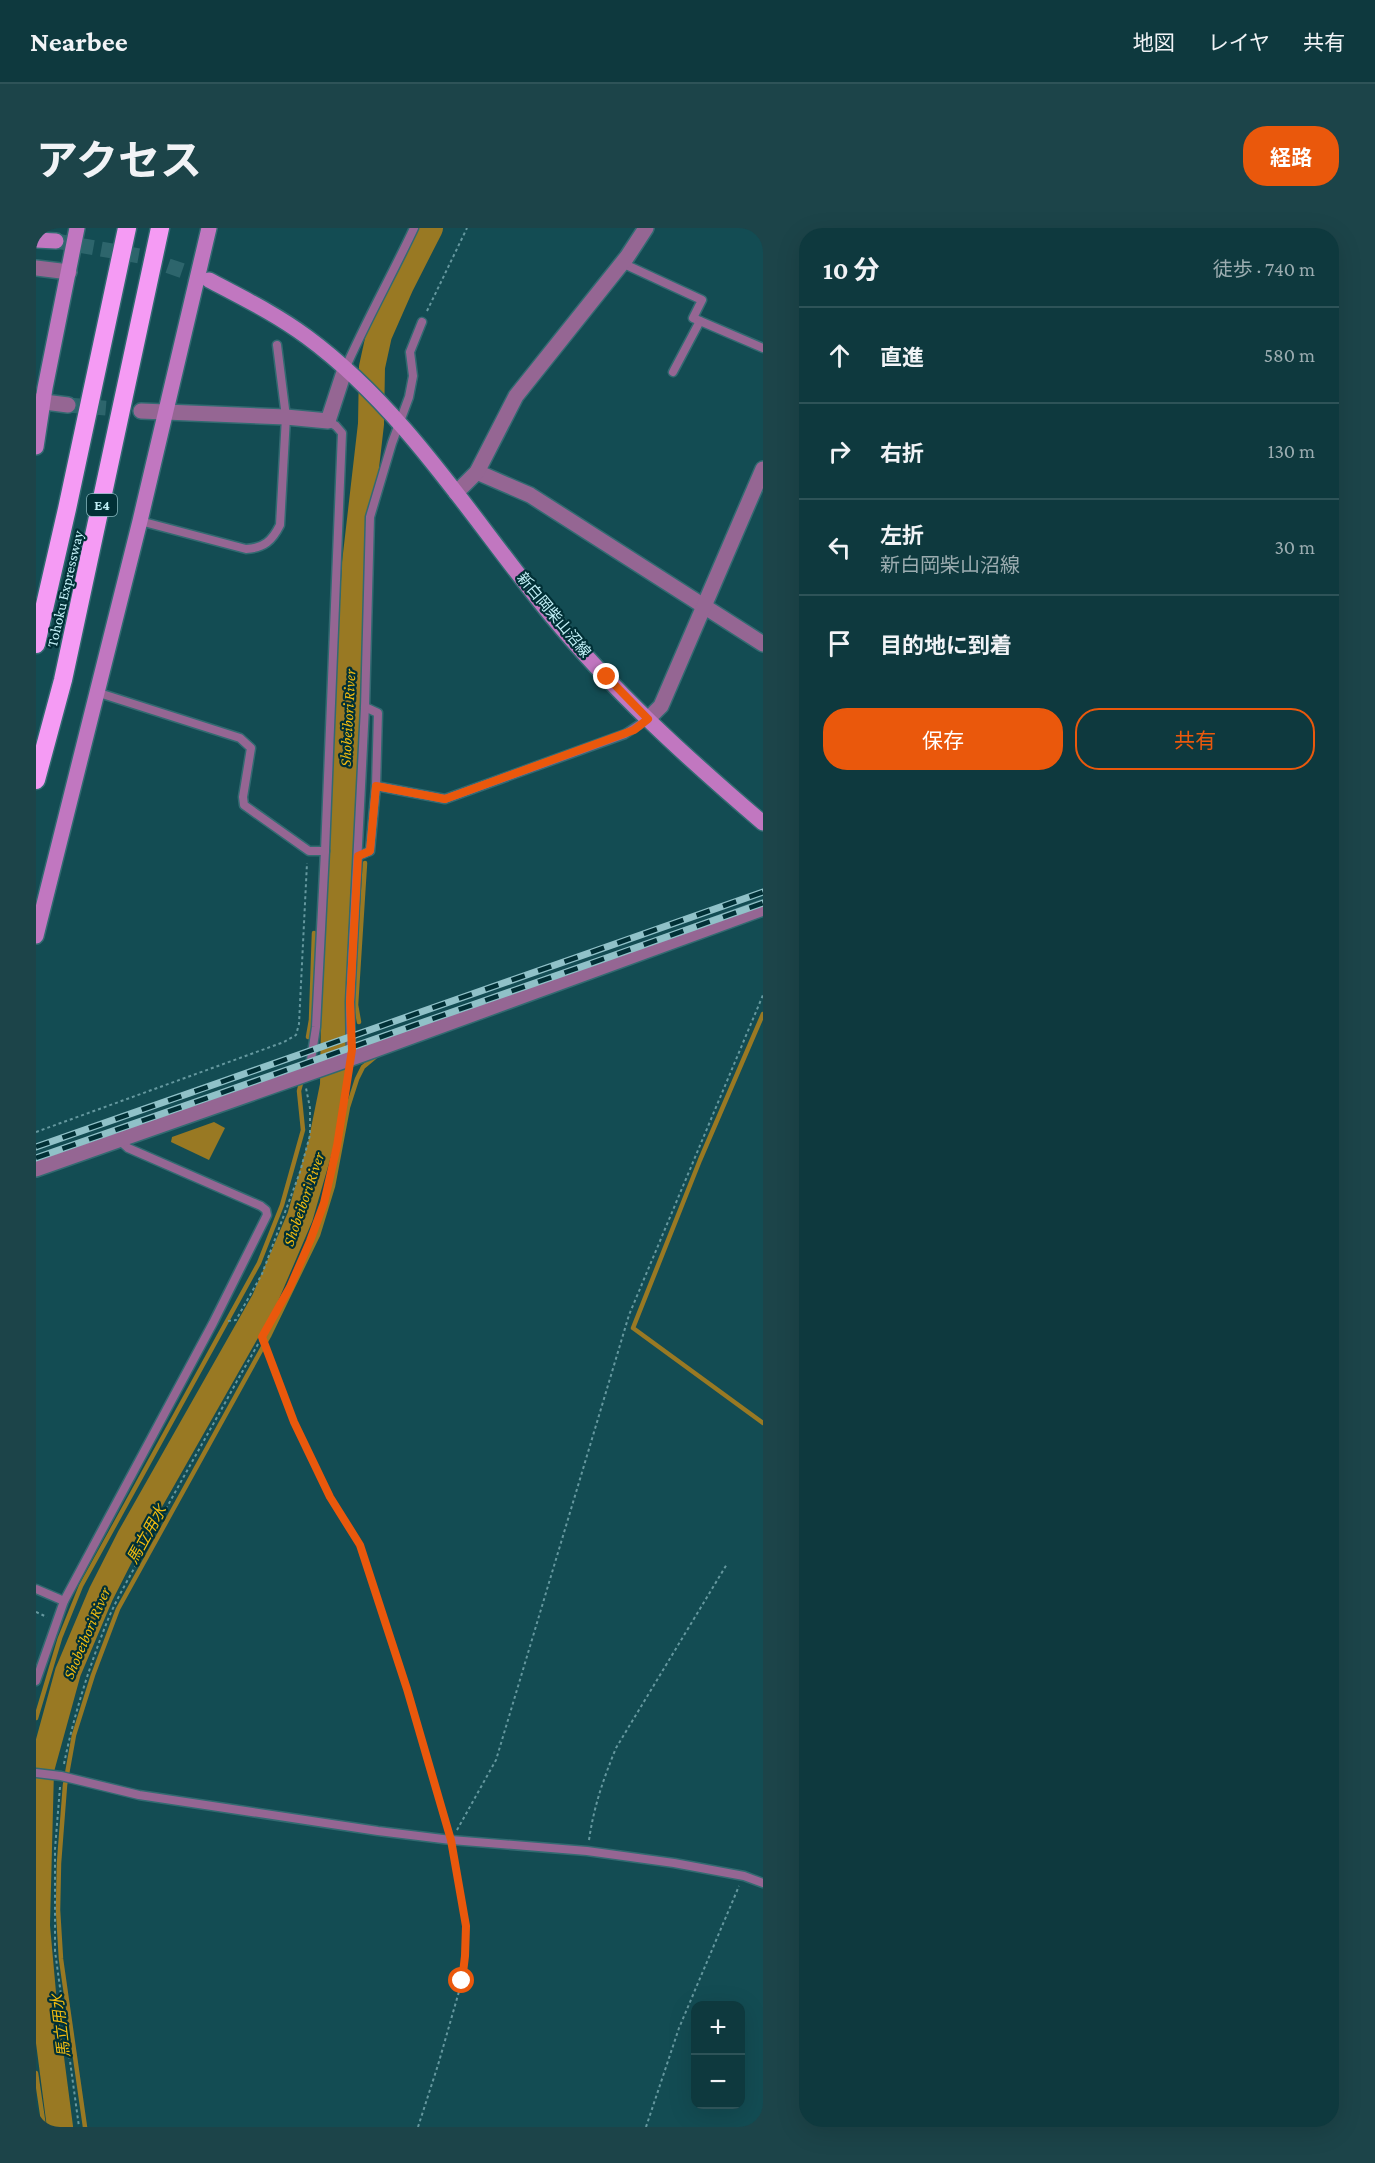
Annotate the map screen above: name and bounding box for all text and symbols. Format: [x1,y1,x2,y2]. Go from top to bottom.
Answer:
text: Nearbee [30,26,128,57]
text: 地図 [1133,31,1175,55]
text: レイヤ [1208,31,1270,55]
text: 共有 [1303,31,1345,55]
button: 経路 [1243,126,1339,186]
text: アクセス [36,137,202,184]
text: 10 分 [823,256,880,285]
text: 徒歩 · 740 m [1213,258,1315,280]
icon: ahead [823,339,856,372]
text: 580 m [1264,344,1315,366]
text: 直進 [880,345,924,370]
icon: right [823,435,856,468]
text: 130 m [1268,440,1315,462]
text: 右折 [880,441,924,466]
road number: E4 [87,494,117,516]
text: 左折 [880,523,924,548]
street label: Tohoku Expressway [44,529,87,649]
icon: left [823,531,856,564]
text: 30 m [1274,536,1315,558]
text: 新白岡柴山沼線 [880,554,1020,576]
street label: 新白岡柴山沼線 [514,570,594,660]
icon: arrive [823,627,856,660]
text: 目的地に到着 [880,633,1012,658]
route end [593,663,619,689]
water label: Shobeibori River [336,668,359,767]
button: 保存 [823,708,1063,770]
button: 共有 [1075,708,1315,770]
water label: Shobeibori River [280,1150,328,1248]
water label: 馬立用水 [123,1500,170,1566]
water label: Shobeibori River [60,1585,114,1681]
route start [448,1967,474,1993]
water label: 馬立用水 [48,1991,73,2059]
map controls [691,2001,745,2109]
button: + [691,2001,745,2055]
button: − [691,2055,745,2109]

